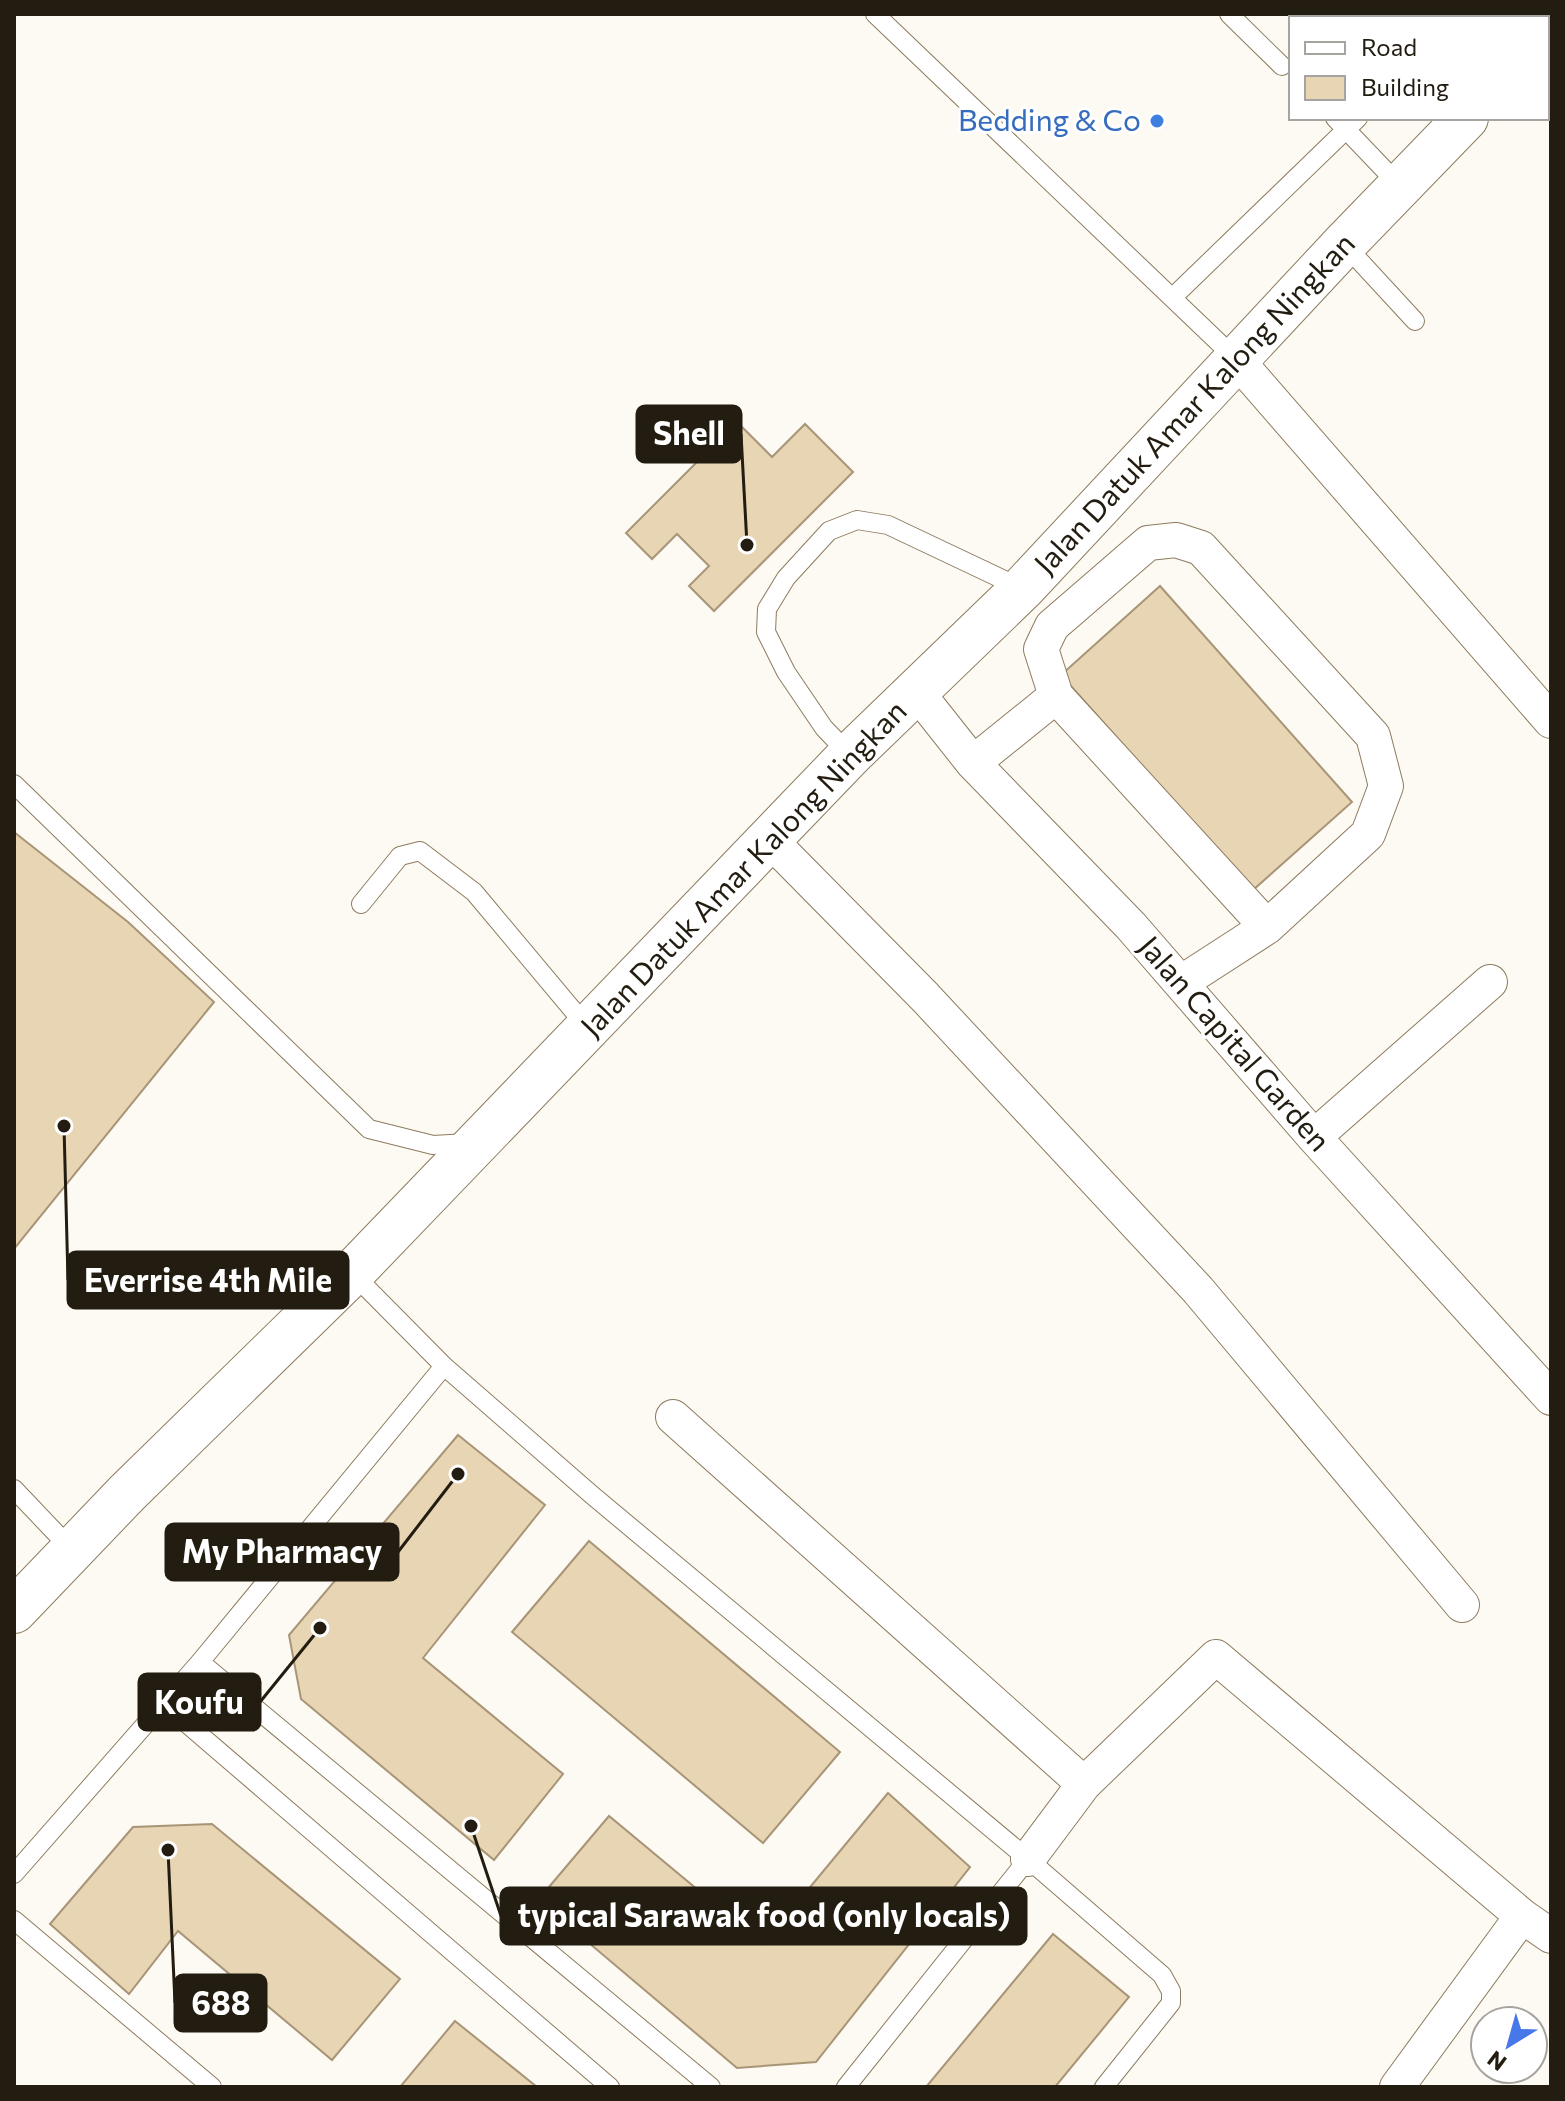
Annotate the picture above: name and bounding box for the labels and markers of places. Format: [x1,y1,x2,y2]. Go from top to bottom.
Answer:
place label: Bedding & Co [958,100,1141,137]
marker: Bedding & Co [1148,112,1166,130]
callout: Shell [637,406,741,462]
callout: Everrise 4th Mile [68,1252,348,1308]
callout: My Pharmacy [166,1524,398,1580]
callout: Koufu [139,1674,260,1730]
callout: typical Sarawak food (only locals) [501,1888,1026,1944]
callout: 688 [175,1975,266,2031]

